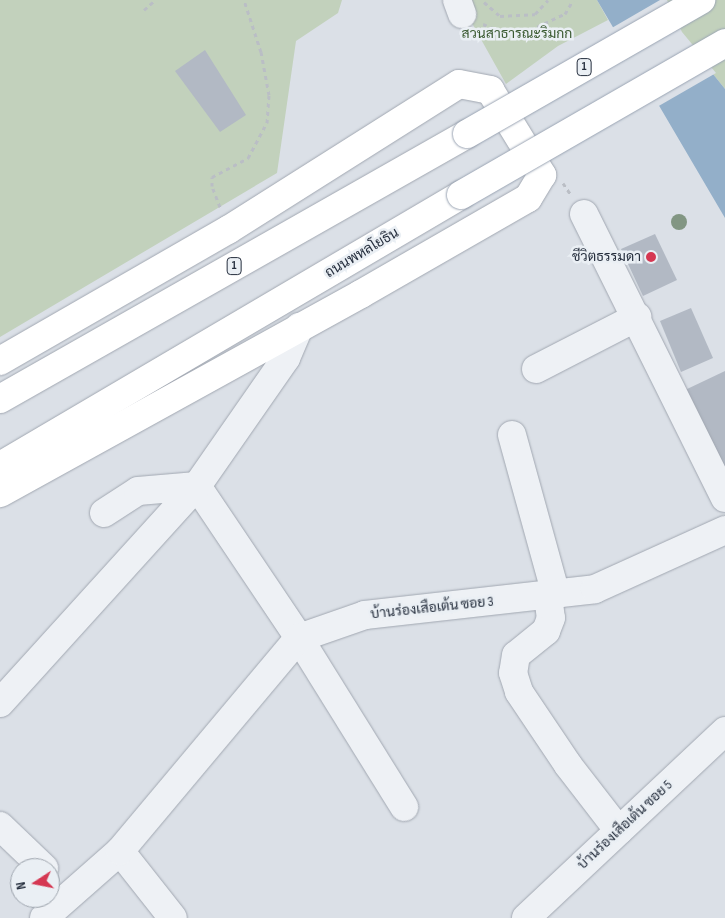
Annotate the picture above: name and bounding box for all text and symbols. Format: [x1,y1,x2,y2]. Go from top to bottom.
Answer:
park label: สวนสาธารณะริมกก [462,26,572,42]
road number: 1 [576,58,592,76]
street label: ถนนพหลโยธิน [322,224,402,282]
place label: ชีวิตธรรมดา [572,249,641,265]
marker: ชีวิตธรรมดา [645,251,657,263]
road number: 1 [226,256,242,276]
street label: บ้านร่องเสือเต้น ซอย 3 [370,593,494,623]
street label: บ้านร่องเสือเต้น ซอย 5 [574,777,676,873]
north arrow [10,858,60,908]
text: N [12,880,30,891]

